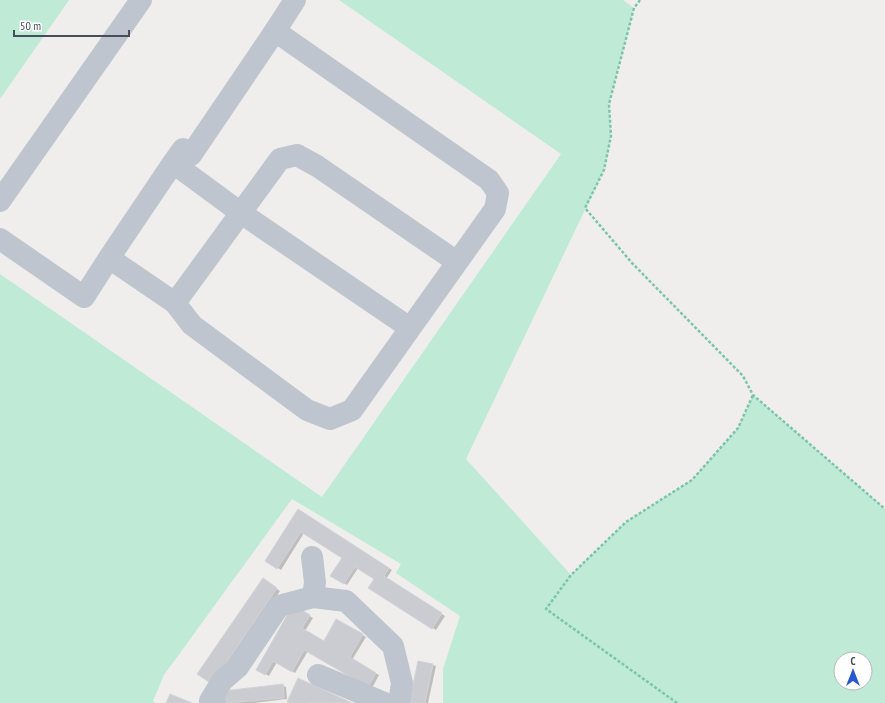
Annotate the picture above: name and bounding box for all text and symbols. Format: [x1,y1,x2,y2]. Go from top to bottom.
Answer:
scale bar [14,12,129,38]
text: 50 m [20,18,41,33]
north arrow [833,651,873,691]
text: С [850,654,856,668]

